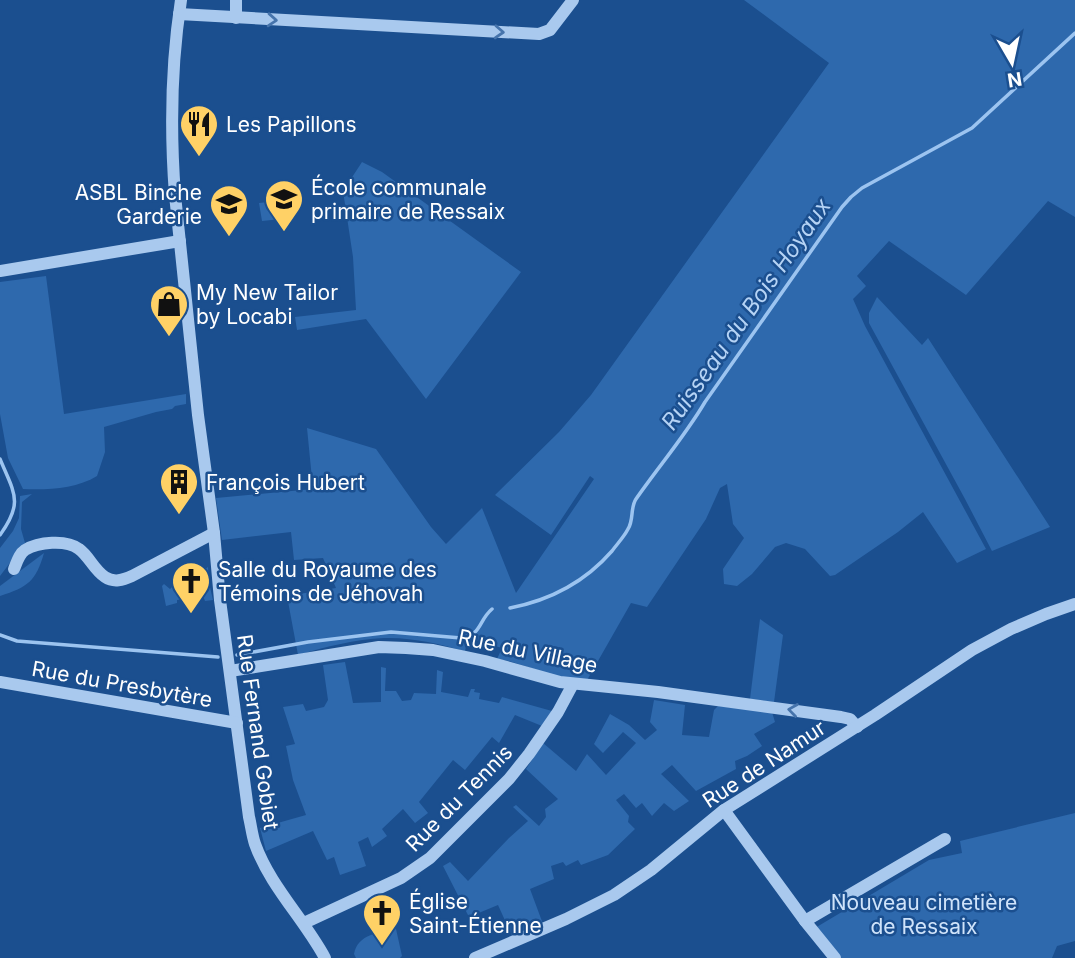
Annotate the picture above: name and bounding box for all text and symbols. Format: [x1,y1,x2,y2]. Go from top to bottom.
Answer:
one-way arrow [266,12,277,27]
one-way arrow [494,24,505,39]
north arrow [977,28,1047,98]
text: N [1006,67,1024,92]
restaurant icon: Les Papillons [178,103,220,158]
place label: Les Papillons [226,112,357,137]
place label: École communale primaire de Ressaix [311,174,505,224]
school or university icon: École communale primaire de Ressaix [263,178,305,233]
place label: ASBL Binche Garderie [75,180,202,229]
school or university icon: ASBL Binche Garderie [208,183,250,238]
water label: Ruisseau du Bois Hoyaux [655,193,837,435]
place label: My New Tailor by Locabi [196,280,338,329]
shop icon: My New Tailor by Locabi [148,283,190,338]
building icon: François Hubert [158,461,200,516]
place label: François Hubert [206,470,365,495]
place label: Salle du Royaume des Témoins de Jéhovah [218,557,437,606]
church icon: Salle du Royaume des Témoins de Jéhovah [170,560,212,615]
street label: Rue du Village [456,624,600,678]
street label: Rue Fernand Gobiet [232,633,284,831]
street label: Rue du Presbytère [30,656,214,712]
one-way arrow [787,703,799,718]
street label: Rue de Namur [698,715,830,813]
street label: Rue du Tennis [401,740,517,856]
place label: Église Saint-Étienne [409,888,542,938]
park label: Nouveau cimetière de Ressaix [831,890,1017,939]
church icon: Église Saint-Étienne [361,892,403,947]

